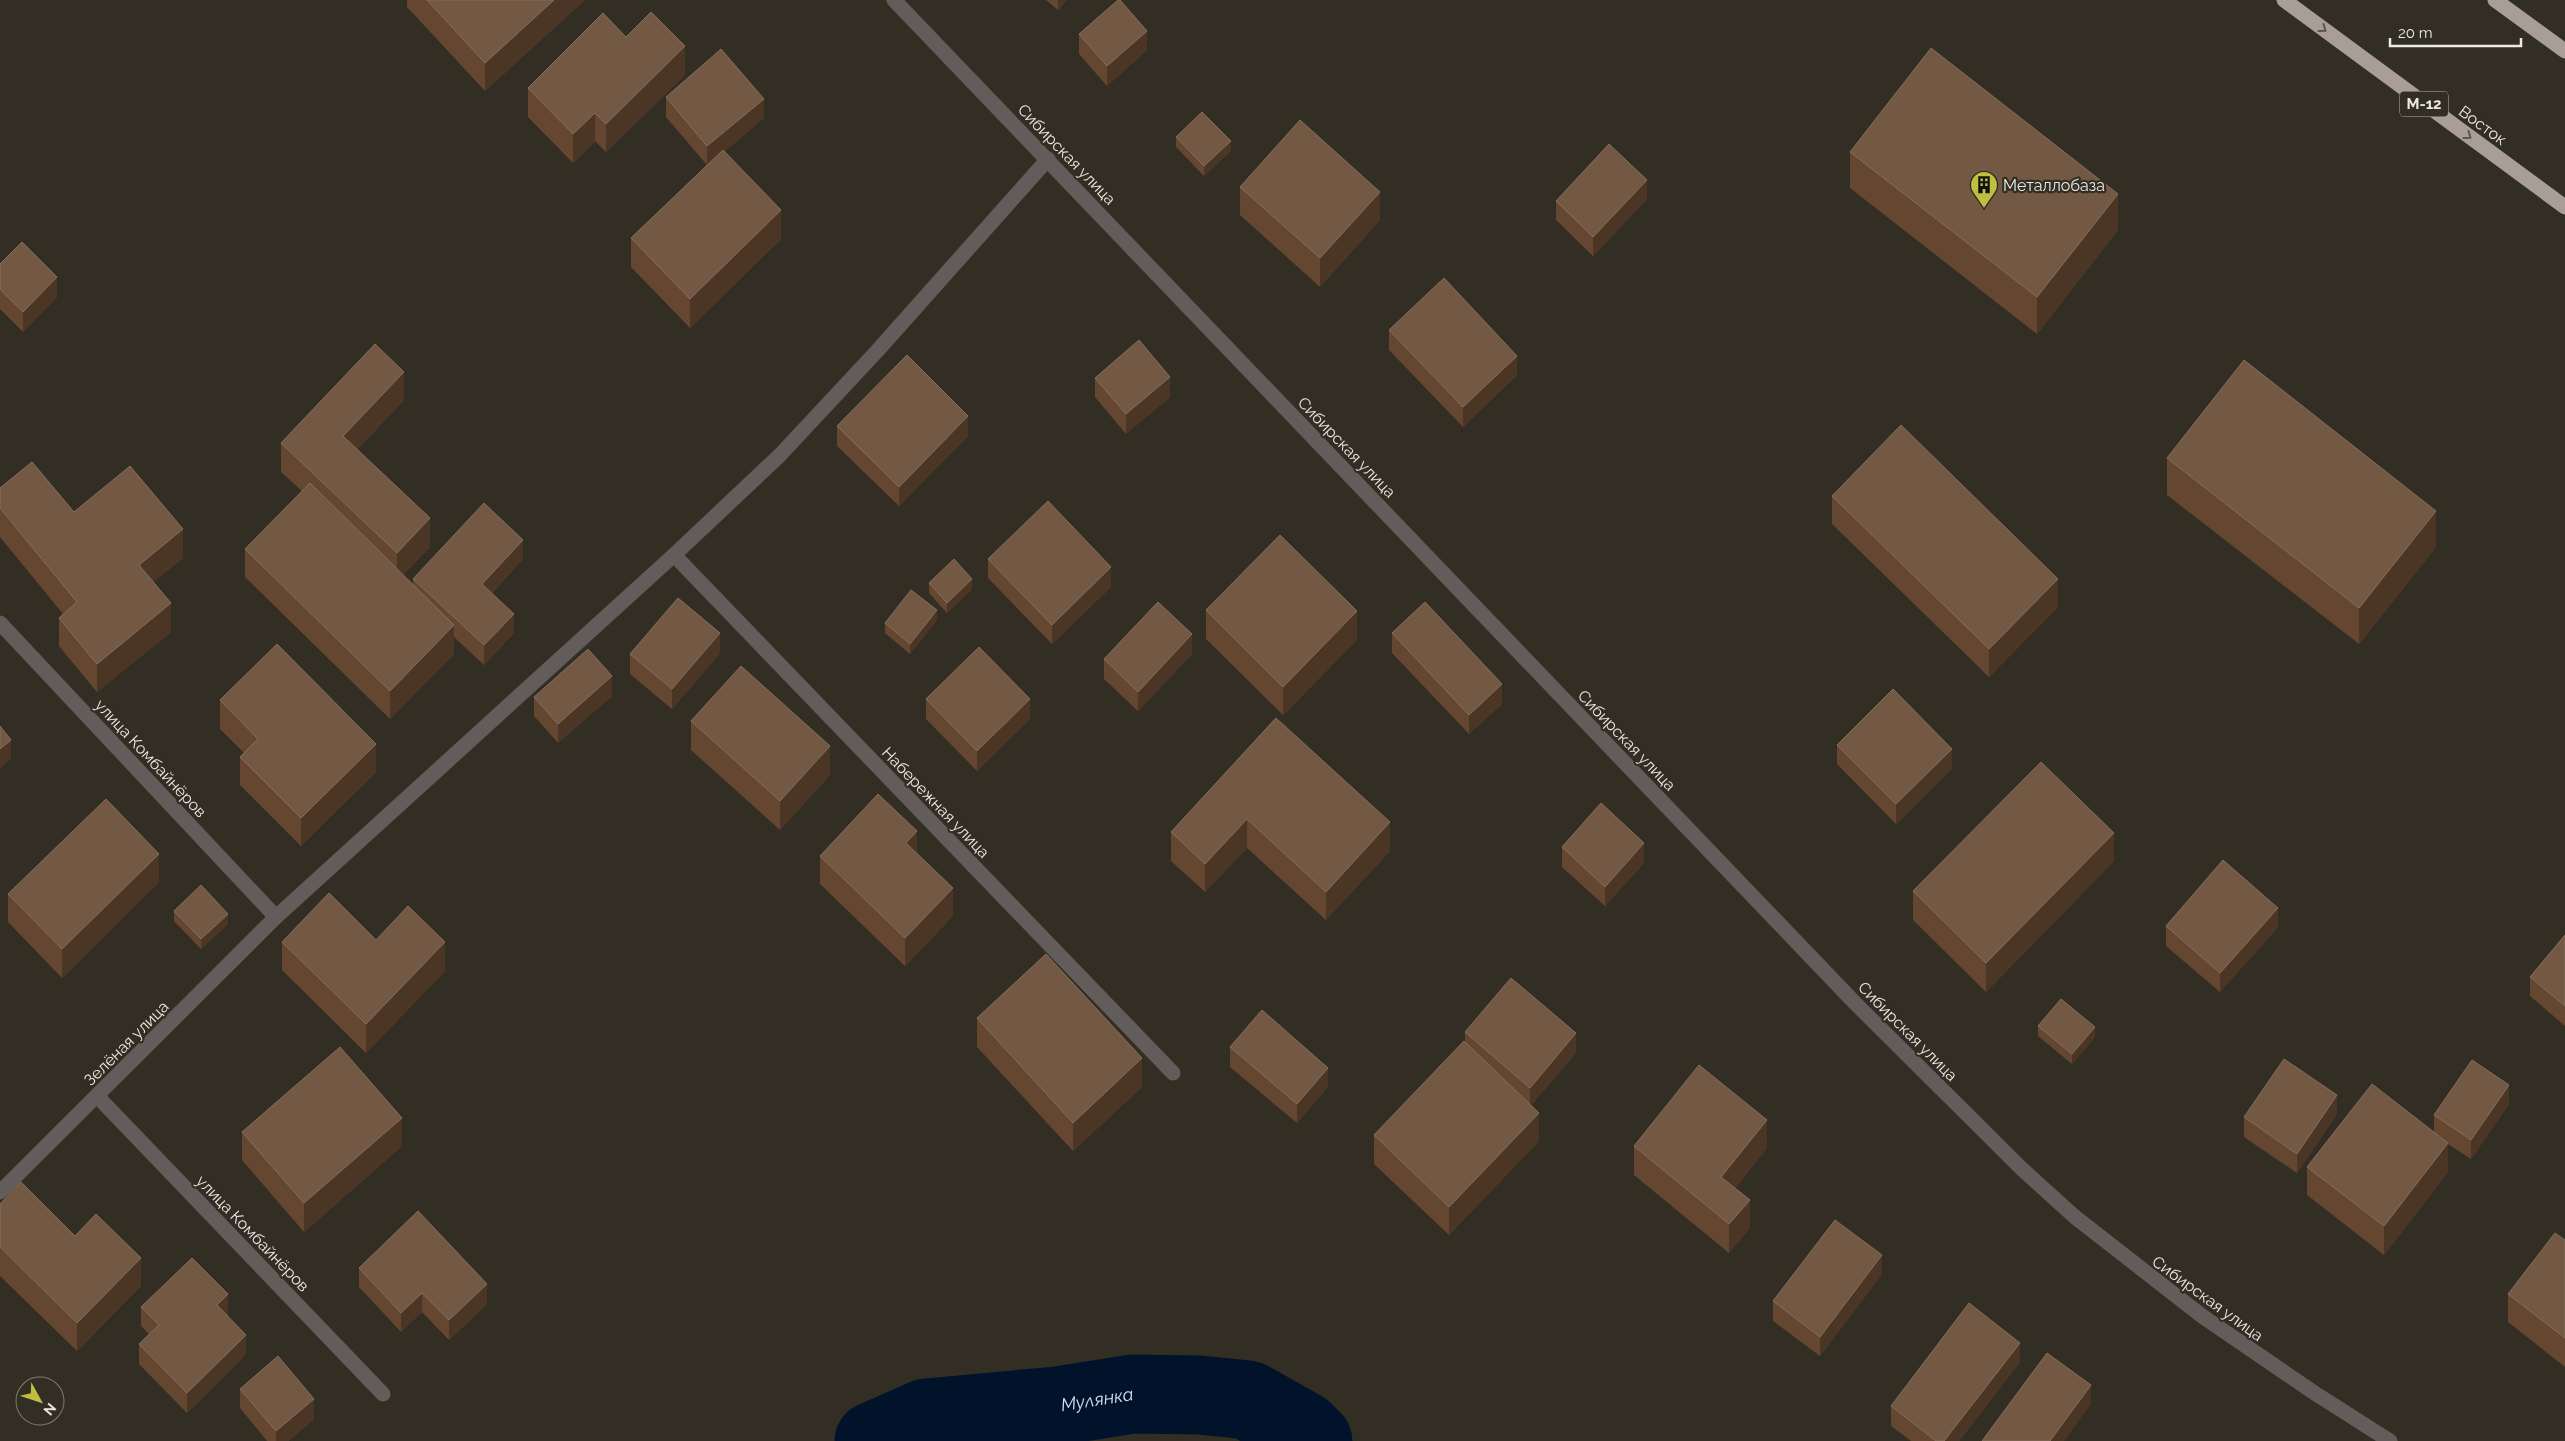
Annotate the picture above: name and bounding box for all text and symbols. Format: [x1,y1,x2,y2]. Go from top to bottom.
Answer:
scale bar [2390,15,2521,47]
one-way arrow [2317,23,2327,32]
text: 20 m [2398,24,2433,42]
road number: М-12 [2400,92,2448,116]
street label: Сибирская улица [1014,100,1120,209]
street label: Восток [2455,102,2510,149]
one-way arrow [2462,130,2471,138]
building icon: Металлобаза [1969,170,1999,209]
place label: Металлобаза [2003,176,2105,195]
street label: Сибирская улица [1294,393,1400,502]
street label: Сибирская улица [1574,686,1680,795]
street label: улица Комбайнёров [91,695,210,821]
street label: Набережная улица [878,743,993,862]
street label: Сибирская улица [1854,978,1961,1085]
street label: Зелёная улица [80,997,173,1090]
street label: улица Комбайнёров [192,1171,313,1295]
street label: Сибирская улица [2148,1252,2267,1345]
north arrow [15,1376,65,1426]
water label: Мулянка [1059,1383,1135,1415]
text: N [40,1400,60,1419]

